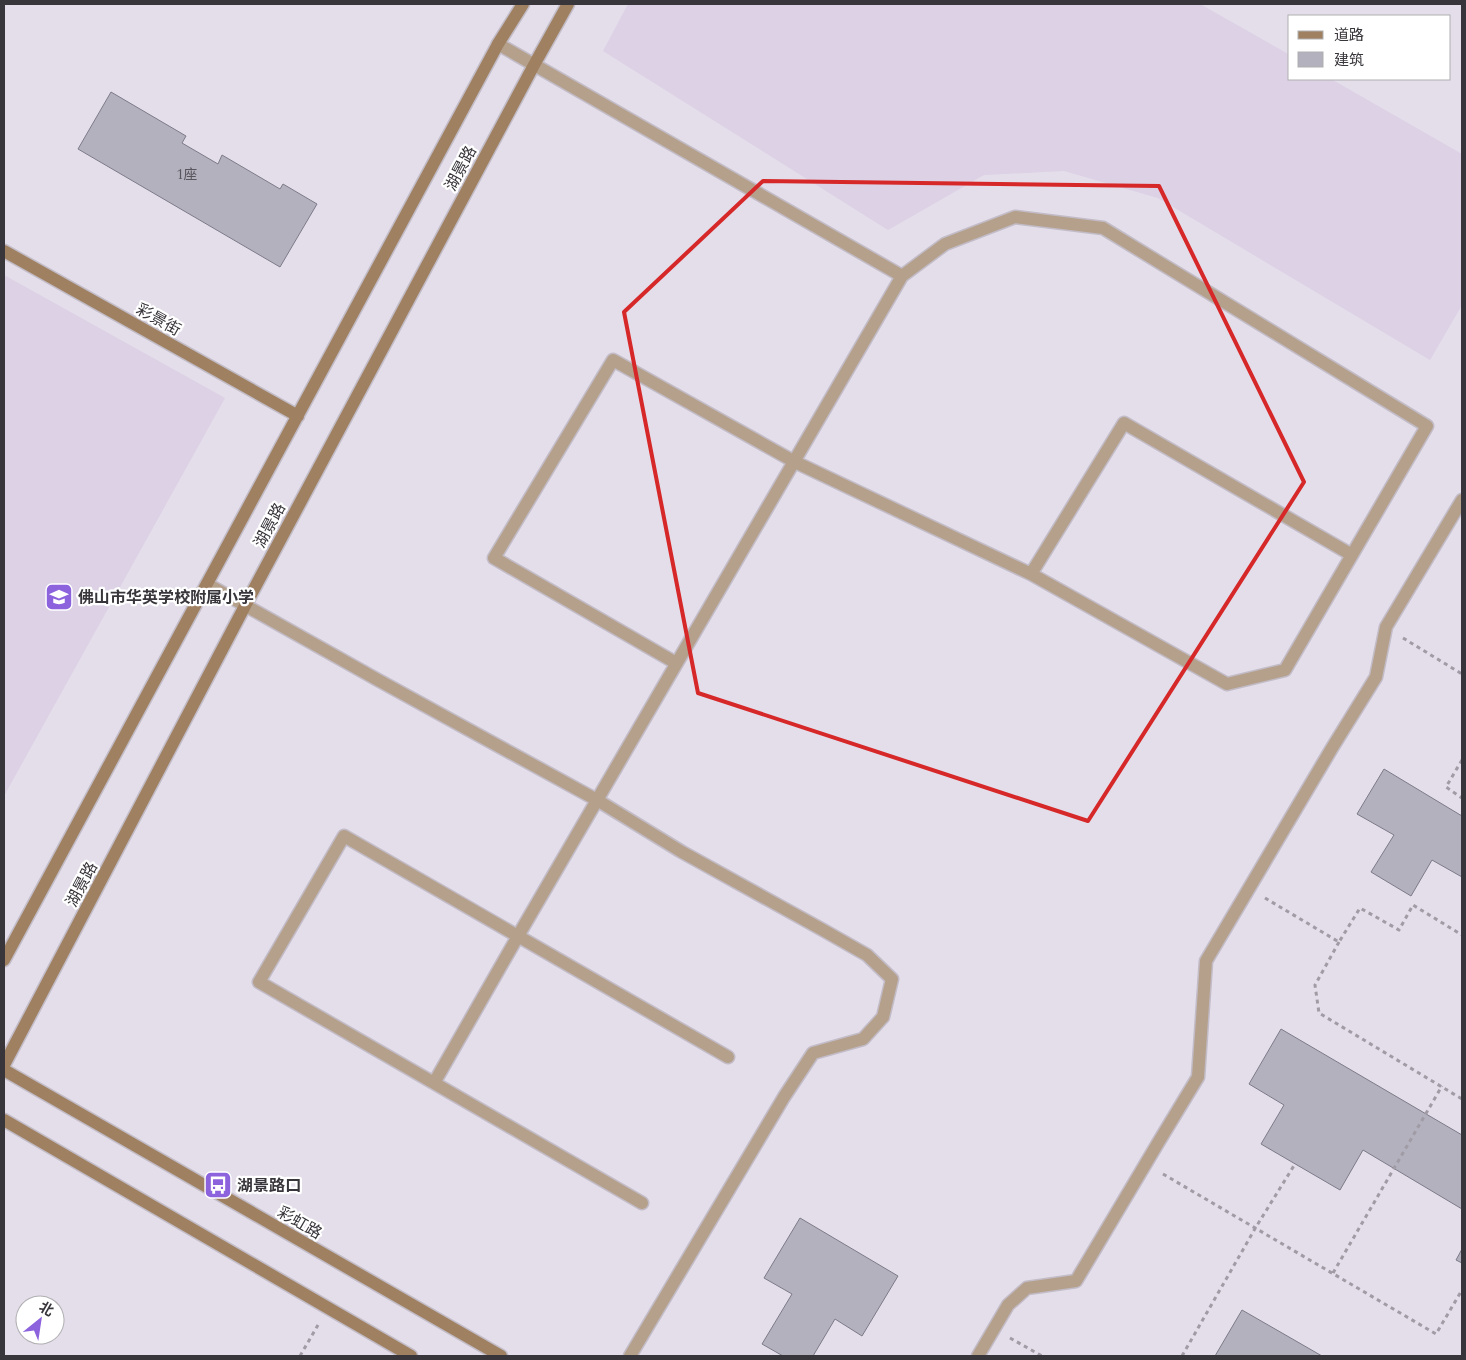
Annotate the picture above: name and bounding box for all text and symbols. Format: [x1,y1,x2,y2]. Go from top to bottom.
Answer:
legend [1288,15,1451,80]
text: 道路 [1334,24,1364,47]
text: 建筑 [1334,49,1364,72]
street label: 湖景路 [439,142,483,195]
house number: 1座 [177,164,198,185]
street label: 彩景街 [132,298,185,342]
street label: 湖景路 [248,499,292,552]
school or university icon: 佛山市华英学校附属小学 [44,582,74,612]
place label: 佛山市华英学校附属小学 [78,586,254,610]
street label: 湖景路 [60,858,104,911]
bus stop icon: 湖景路口 [203,1170,233,1200]
place label: 湖景路口 [237,1174,301,1198]
street label: 彩虹路 [273,1200,326,1245]
north arrow [15,1295,65,1345]
text: 北 [35,1297,58,1322]

